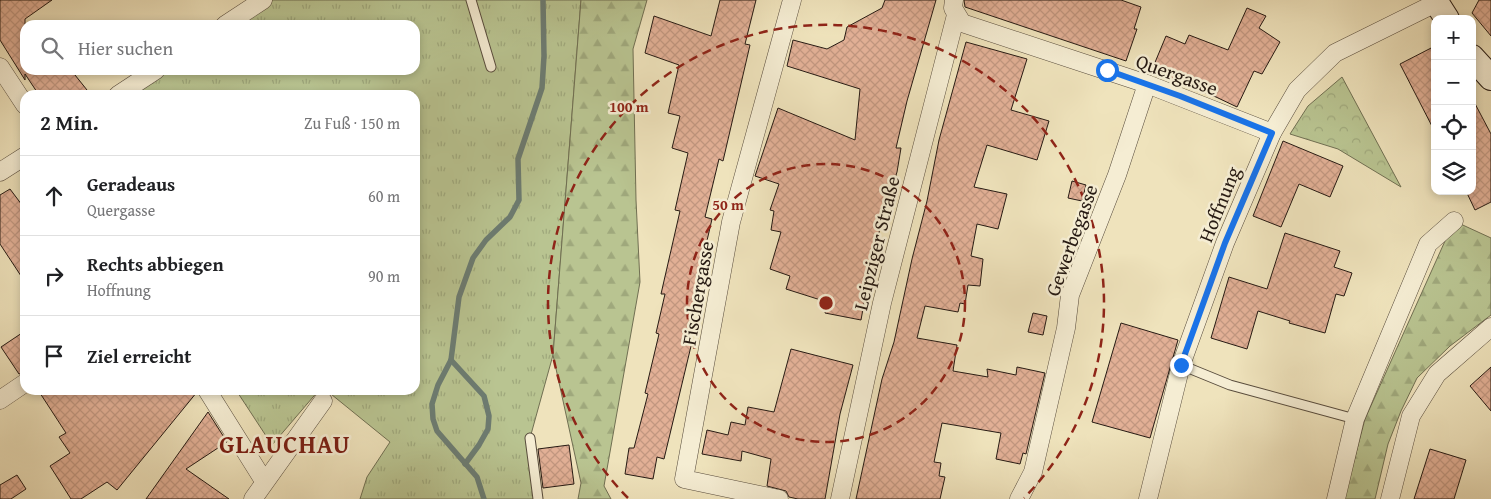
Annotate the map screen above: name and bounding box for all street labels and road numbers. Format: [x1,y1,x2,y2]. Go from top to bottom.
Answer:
street label: Quergasse [1132,46,1222,102]
street label: Hoffnung [1191,162,1247,246]
street label: Leipziger Straße [845,173,907,313]
street label: Gewerbegasse [1037,180,1105,300]
street label: Fischergasse [674,239,720,347]

